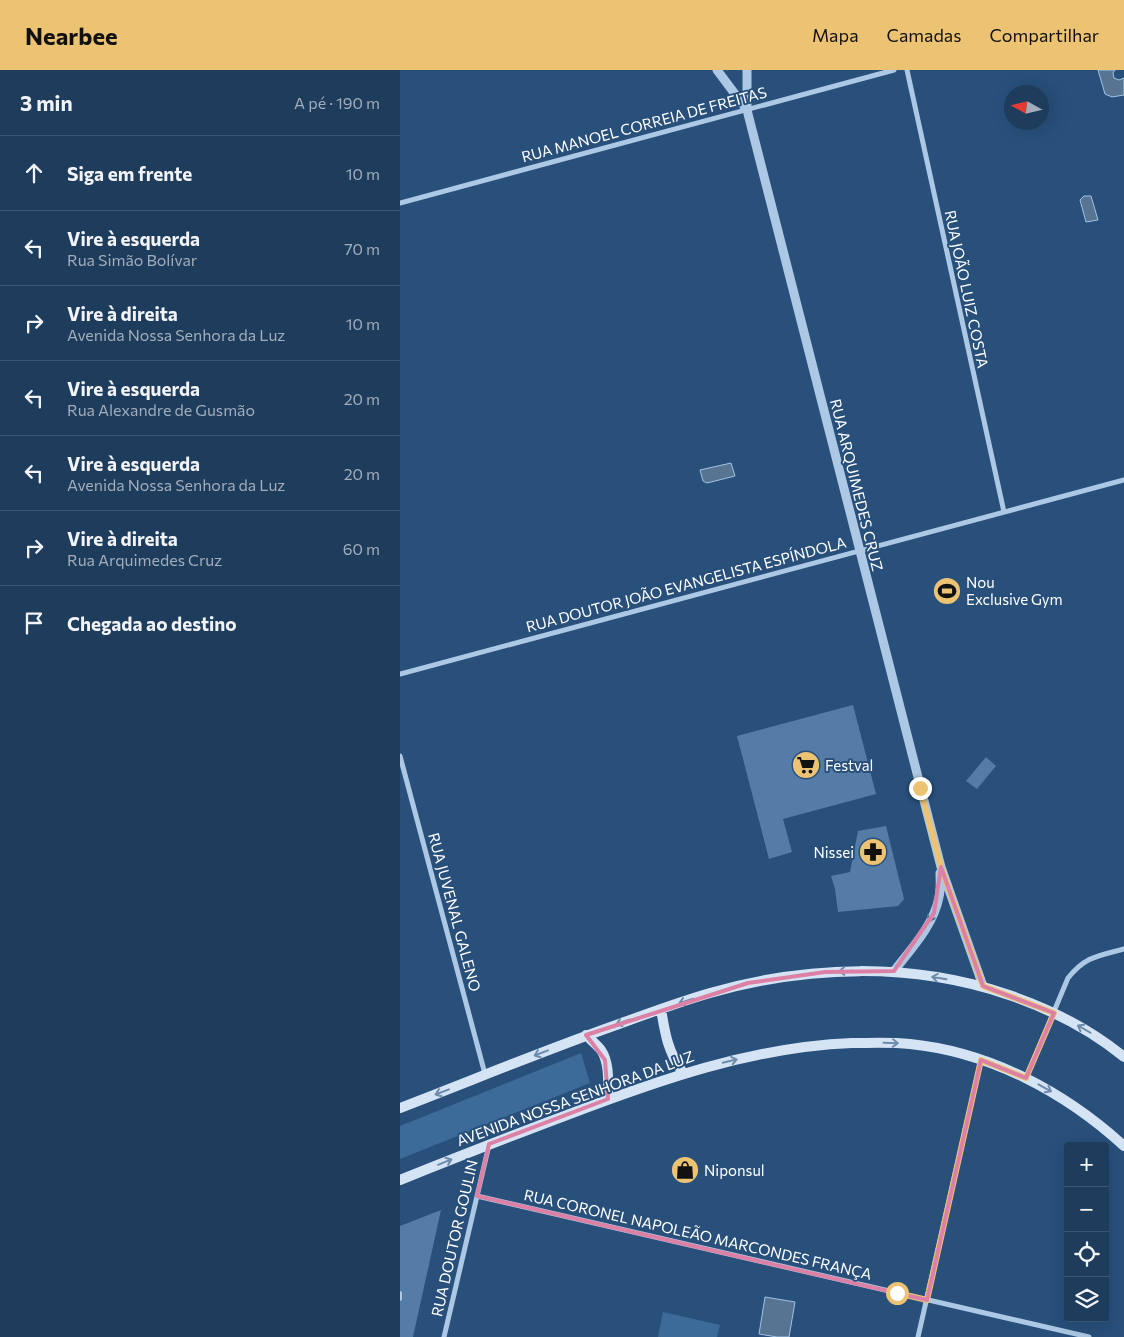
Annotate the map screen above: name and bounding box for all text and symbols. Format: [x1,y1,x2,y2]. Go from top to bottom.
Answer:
text: Nearbee [25,21,118,50]
text: Mapa [812,24,859,46]
text: Camadas [887,24,961,46]
text: Compartilhar [989,24,1099,46]
street label: RUA MANOEL CORREIA DE FREITAS [519,83,769,165]
north arrow [1004,85,1049,130]
text: 3 min [20,90,73,115]
text: A pé · 190 m [294,93,380,112]
icon: ahead [20,159,48,187]
text: Siga em frente [67,162,192,185]
text: 10 m [346,164,380,183]
street label: RUA JOÃO LUIZ COSTA [941,208,993,370]
text: Vire à esquerda [67,227,200,250]
icon: left [20,234,48,262]
text: 70 m [344,239,380,258]
text: Rua Simão Bolívar [67,250,197,269]
text: Vire à direita [67,302,178,325]
icon: right [20,309,48,337]
text: 10 m [346,314,380,333]
text: Avenida Nossa Senhora da Luz [67,325,285,344]
text: Vire à esquerda [67,377,200,400]
icon: left [20,384,48,412]
text: 20 m [344,389,380,408]
street label: RUA ARQUIMEDES CRUZ [827,397,887,573]
text: Rua Alexandre de Gusmão [67,400,255,419]
text: Vire à esquerda [67,452,200,475]
icon: left [20,459,48,487]
text: 20 m [344,464,380,483]
text: Avenida Nossa Senhora da Luz [67,475,285,494]
text: Vire à direita [67,527,178,550]
street label: RUA DOUTOR JOÃO EVANGELISTA ESPÍNDOLA [524,532,848,635]
icon: right [20,534,48,562]
text: 60 m [343,539,380,558]
text: Rua Arquimedes Cruz [67,550,222,569]
place label: Nou Exclusive Gym [966,573,1063,608]
sports icon: Nou Exclusive Gym [932,576,962,606]
icon: arrive [20,609,48,637]
text: Chegada ao destino [67,612,237,635]
supermarket icon: Festval [791,750,821,780]
place label: Festval [825,756,873,774]
route end [909,777,932,800]
street label: RUA JUVENAL GALENO [425,831,485,993]
pharmacy icon: Nissei [858,837,888,867]
place label: Nissei [813,843,854,861]
one-way arrow [927,907,937,922]
one-way arrow [838,966,854,975]
one-way arrow [931,972,947,982]
one-way arrow [679,996,695,1006]
one-way arrow [616,1018,632,1027]
one-way arrow [1077,1024,1092,1034]
one-way arrow [882,1038,898,1048]
street label: AVENIDA NOSSA SENHORA DA LUZ [454,1047,696,1149]
one-way arrow [533,1049,549,1058]
one-way arrow [721,1056,737,1065]
one-way arrow [1037,1084,1052,1094]
one-way arrow [435,1088,450,1097]
map controls [1064,1142,1109,1322]
button: + [1064,1142,1109,1187]
shop icon: Niponsul [670,1155,700,1185]
one-way arrow [437,1156,452,1166]
street label: RUA DOUTOR GOULIN [427,1158,481,1318]
place label: Niponsul [704,1161,765,1179]
street label: RUA CORONEL NAPOLEÃO MARCONDES FRANÇA [522,1185,874,1283]
button: − [1064,1187,1109,1232]
button: locate [1064,1232,1109,1277]
button: layers [1064,1277,1109,1322]
route start [886,1282,909,1305]

